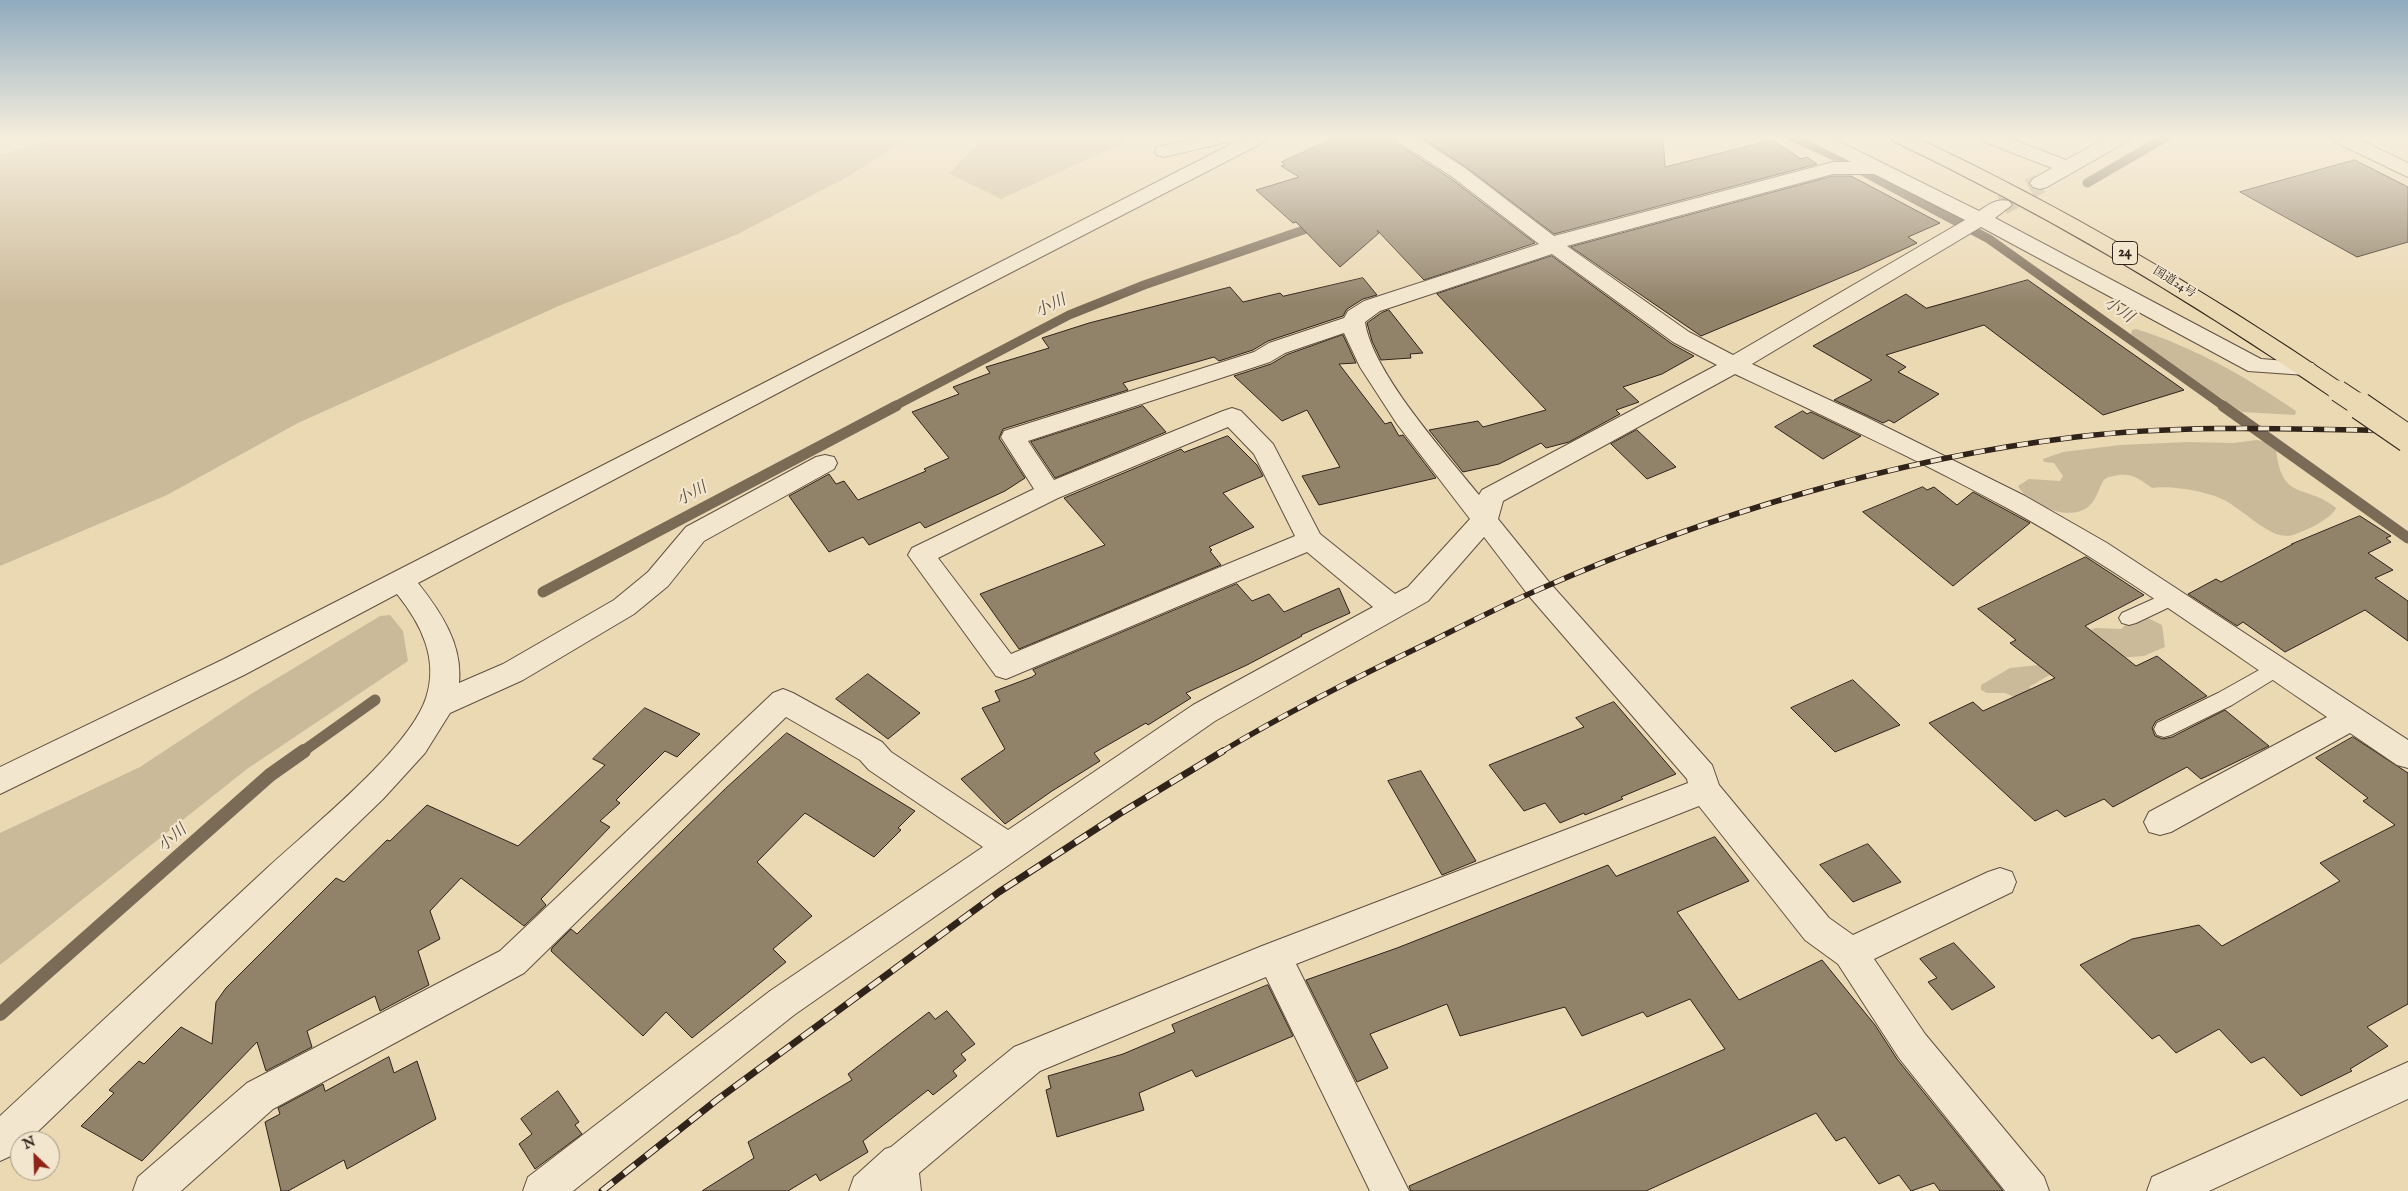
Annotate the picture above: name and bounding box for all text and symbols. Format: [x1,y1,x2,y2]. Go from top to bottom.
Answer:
road number: 24 [2112,242,2138,264]
street label: 国道24号 [2150,264,2198,302]
water label: 小川 [1032,291,1070,323]
water label: 小川 [2099,294,2137,328]
water label: 小川 [673,479,711,511]
water label: 小川 [155,821,191,857]
north arrow [10,1131,60,1181]
text: N [20,1133,39,1154]

